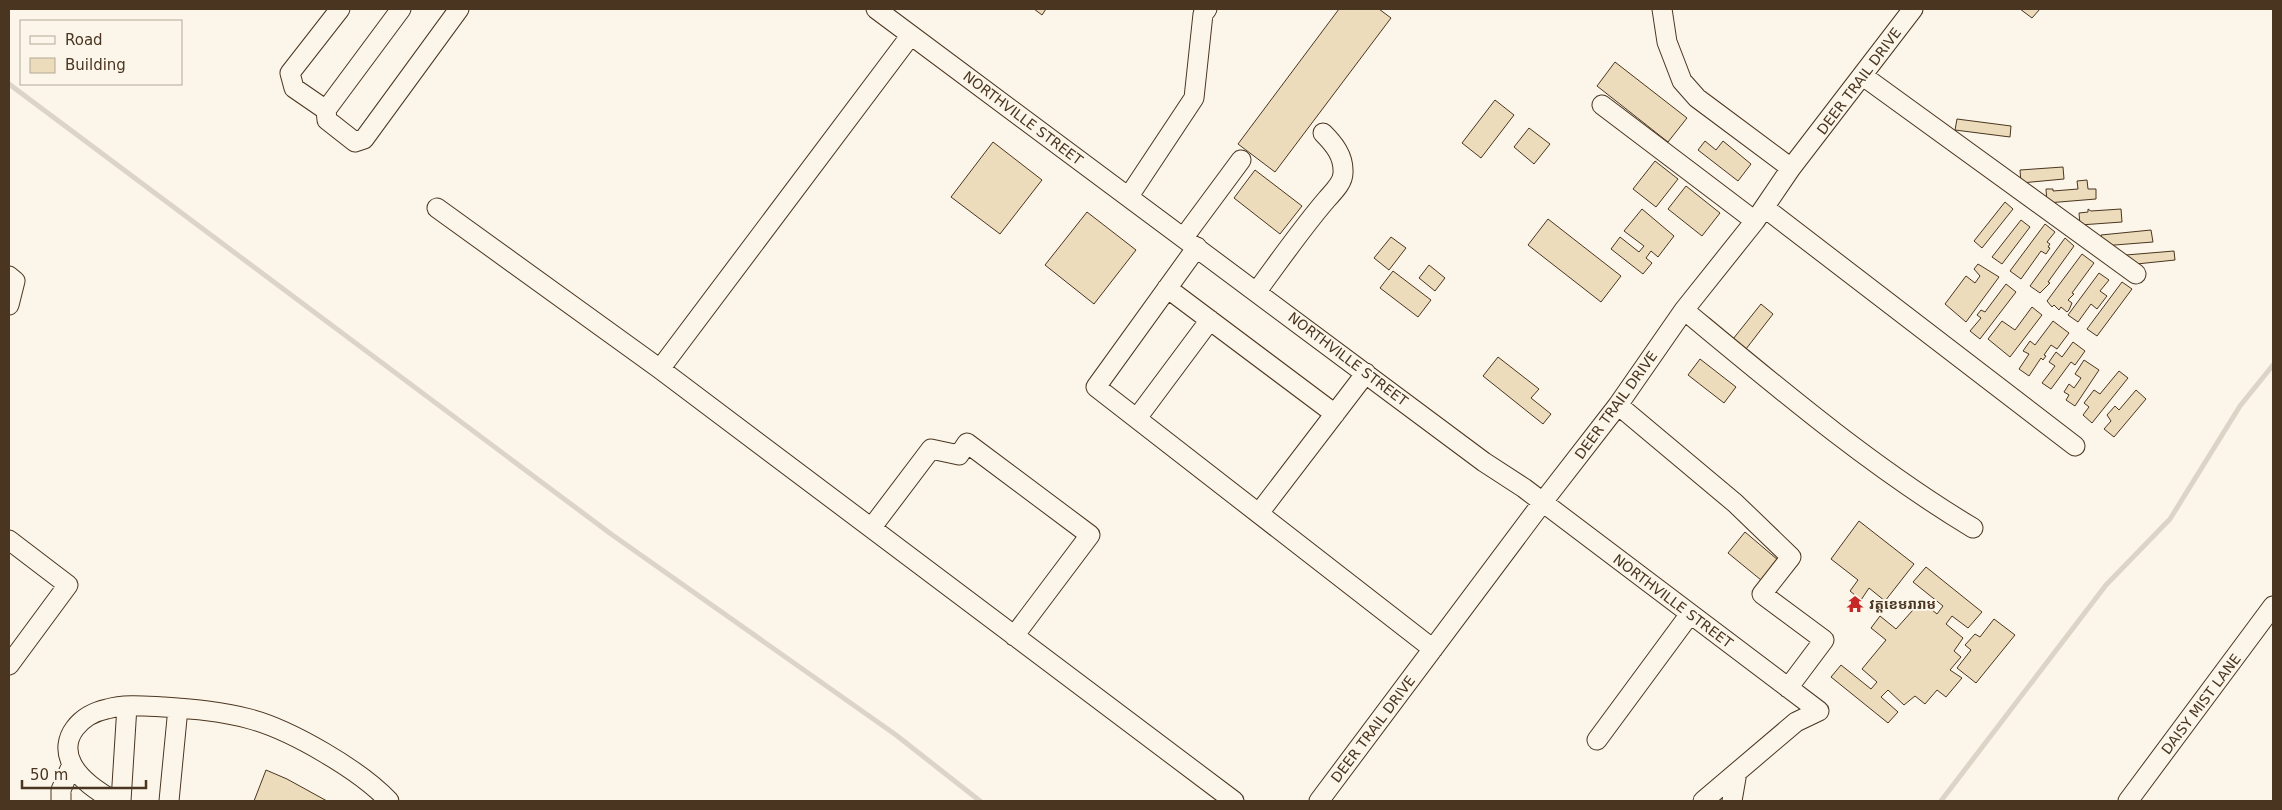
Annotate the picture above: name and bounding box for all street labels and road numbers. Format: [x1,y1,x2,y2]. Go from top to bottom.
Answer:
street label: DEER TRAIL DRIVE [1814,25,1904,137]
street label: NORTHVILLE STREET [960,68,1086,168]
street label: NORTHVILLE STREET [1285,309,1411,409]
street label: DEER TRAIL DRIVE [1572,348,1660,462]
street label: NORTHVILLE STREET [1610,551,1736,651]
street label: DAISY MIST LANE [2158,651,2244,757]
street label: DEER TRAIL DRIVE [1328,673,1418,785]

